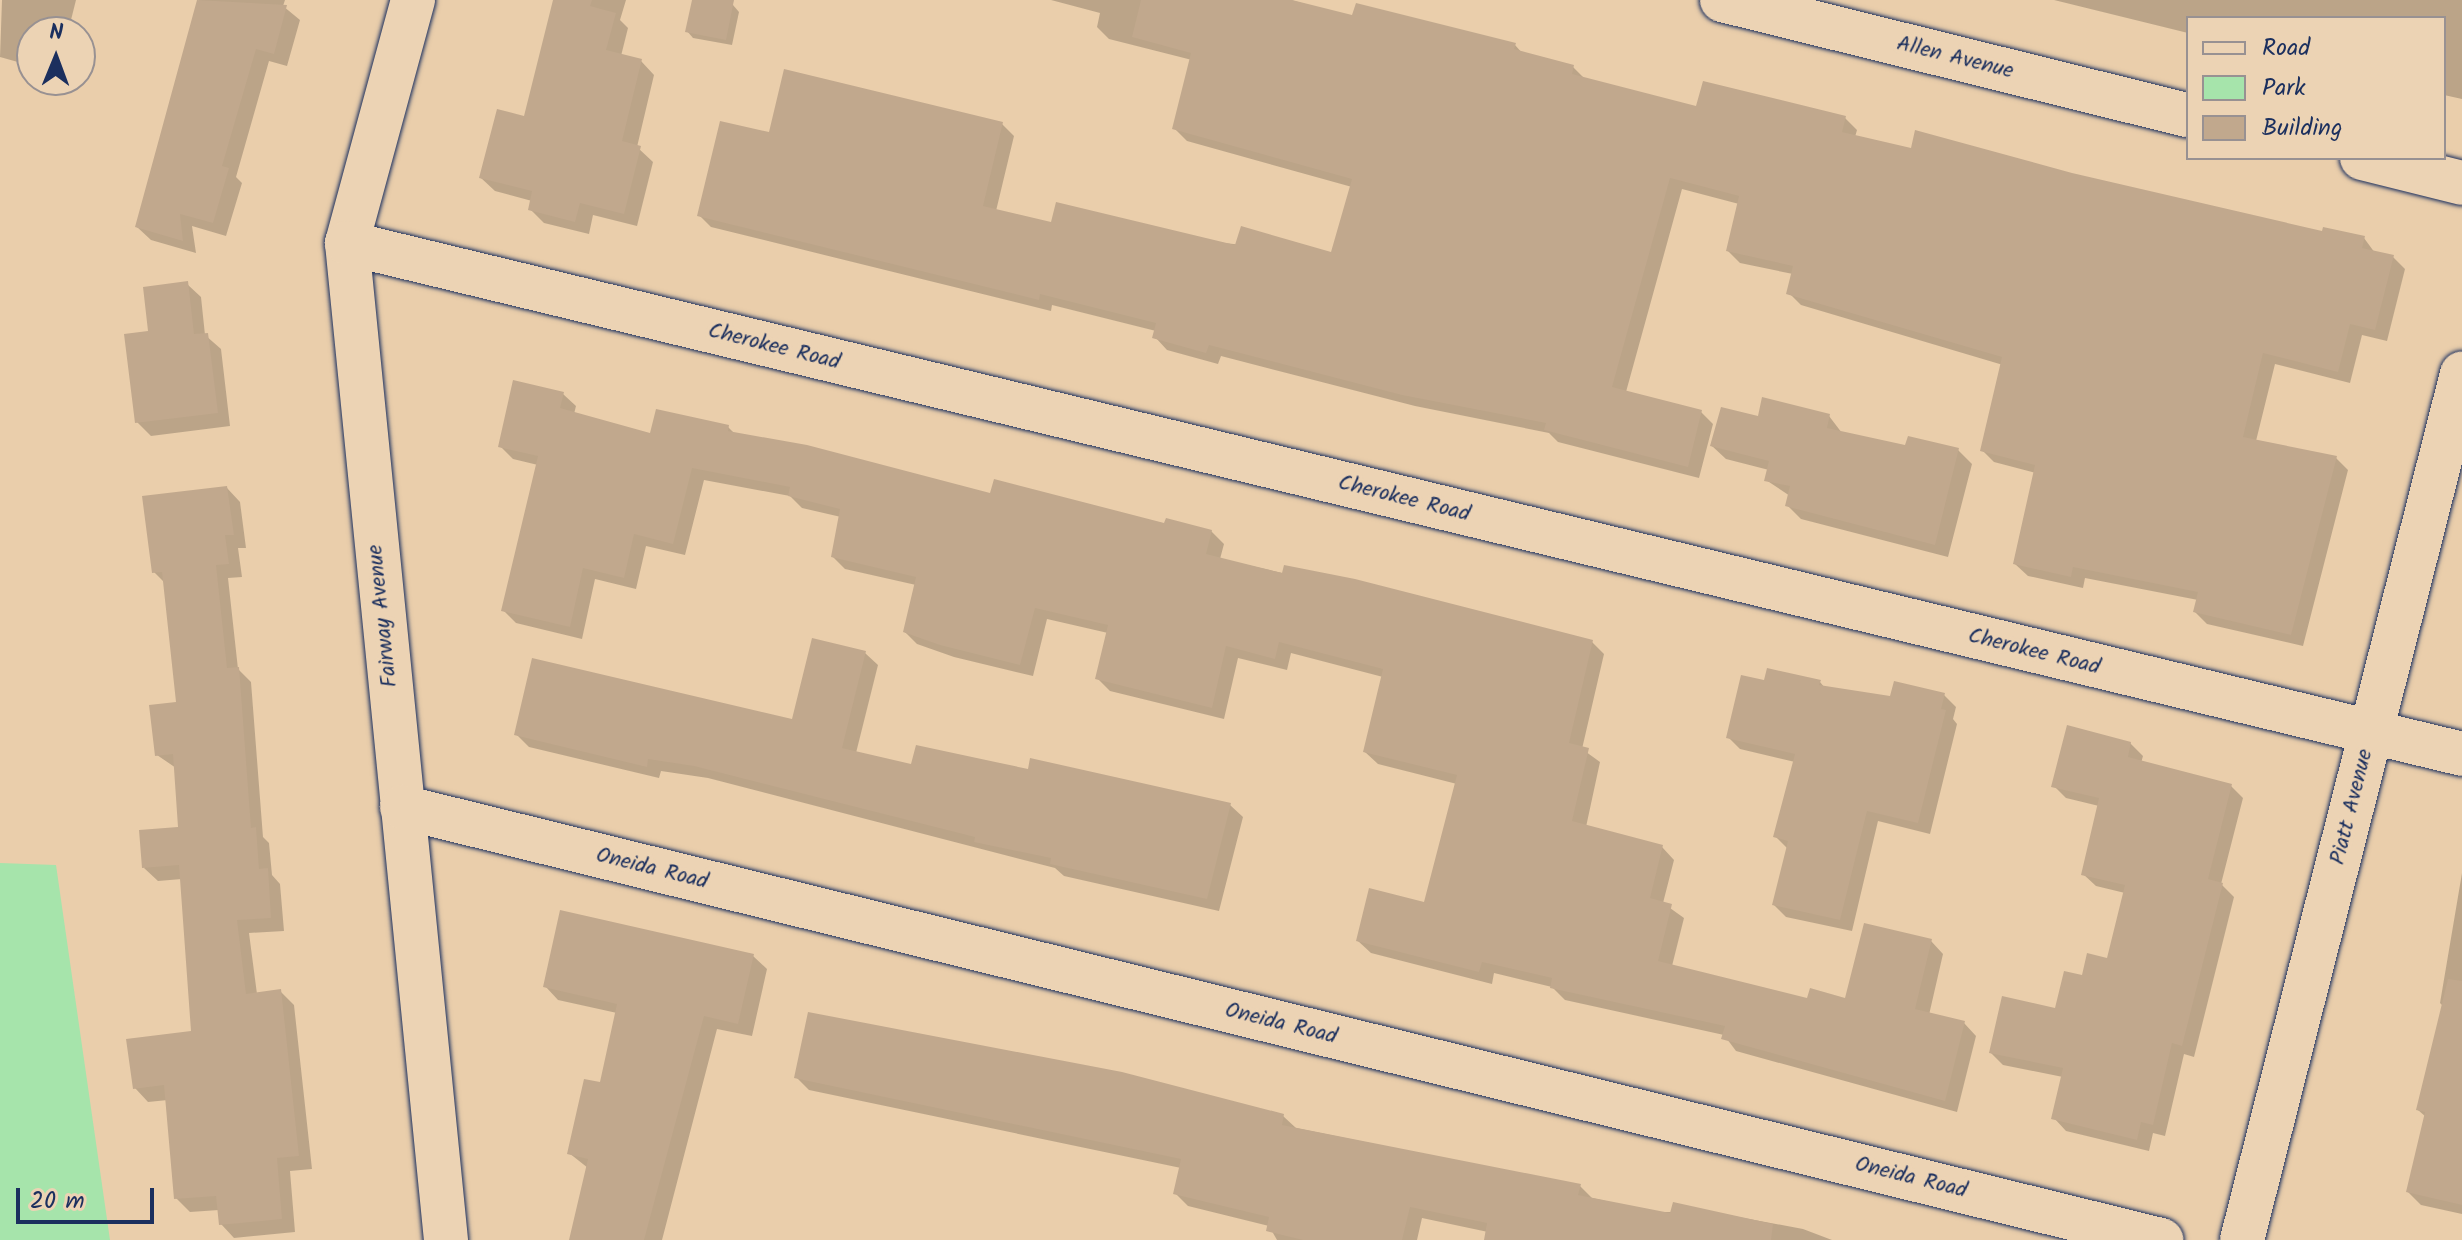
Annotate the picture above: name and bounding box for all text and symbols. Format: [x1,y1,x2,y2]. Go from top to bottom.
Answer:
north arrow [16,16,96,96]
text: N [49,16,64,51]
legend [2186,16,2446,160]
text: Road [2262,29,2310,68]
street label: Allen Avenue [1894,31,2016,85]
text: Park [2262,69,2306,108]
text: Building [2262,109,2342,148]
street label: Cherokee Road [705,318,843,376]
street label: Cherokee Road [1335,470,1473,528]
street label: Fairway Avenue [362,543,404,689]
street label: Cherokee Road [1965,623,2103,681]
street label: Piatt Avenue [2325,747,2379,867]
street label: Oneida Road [593,842,711,896]
street label: Oneida Road [1222,997,1340,1051]
street label: Oneida Road [1852,1151,1970,1205]
scale bar [20,1172,158,1222]
text: 20 m [30,1182,85,1221]

